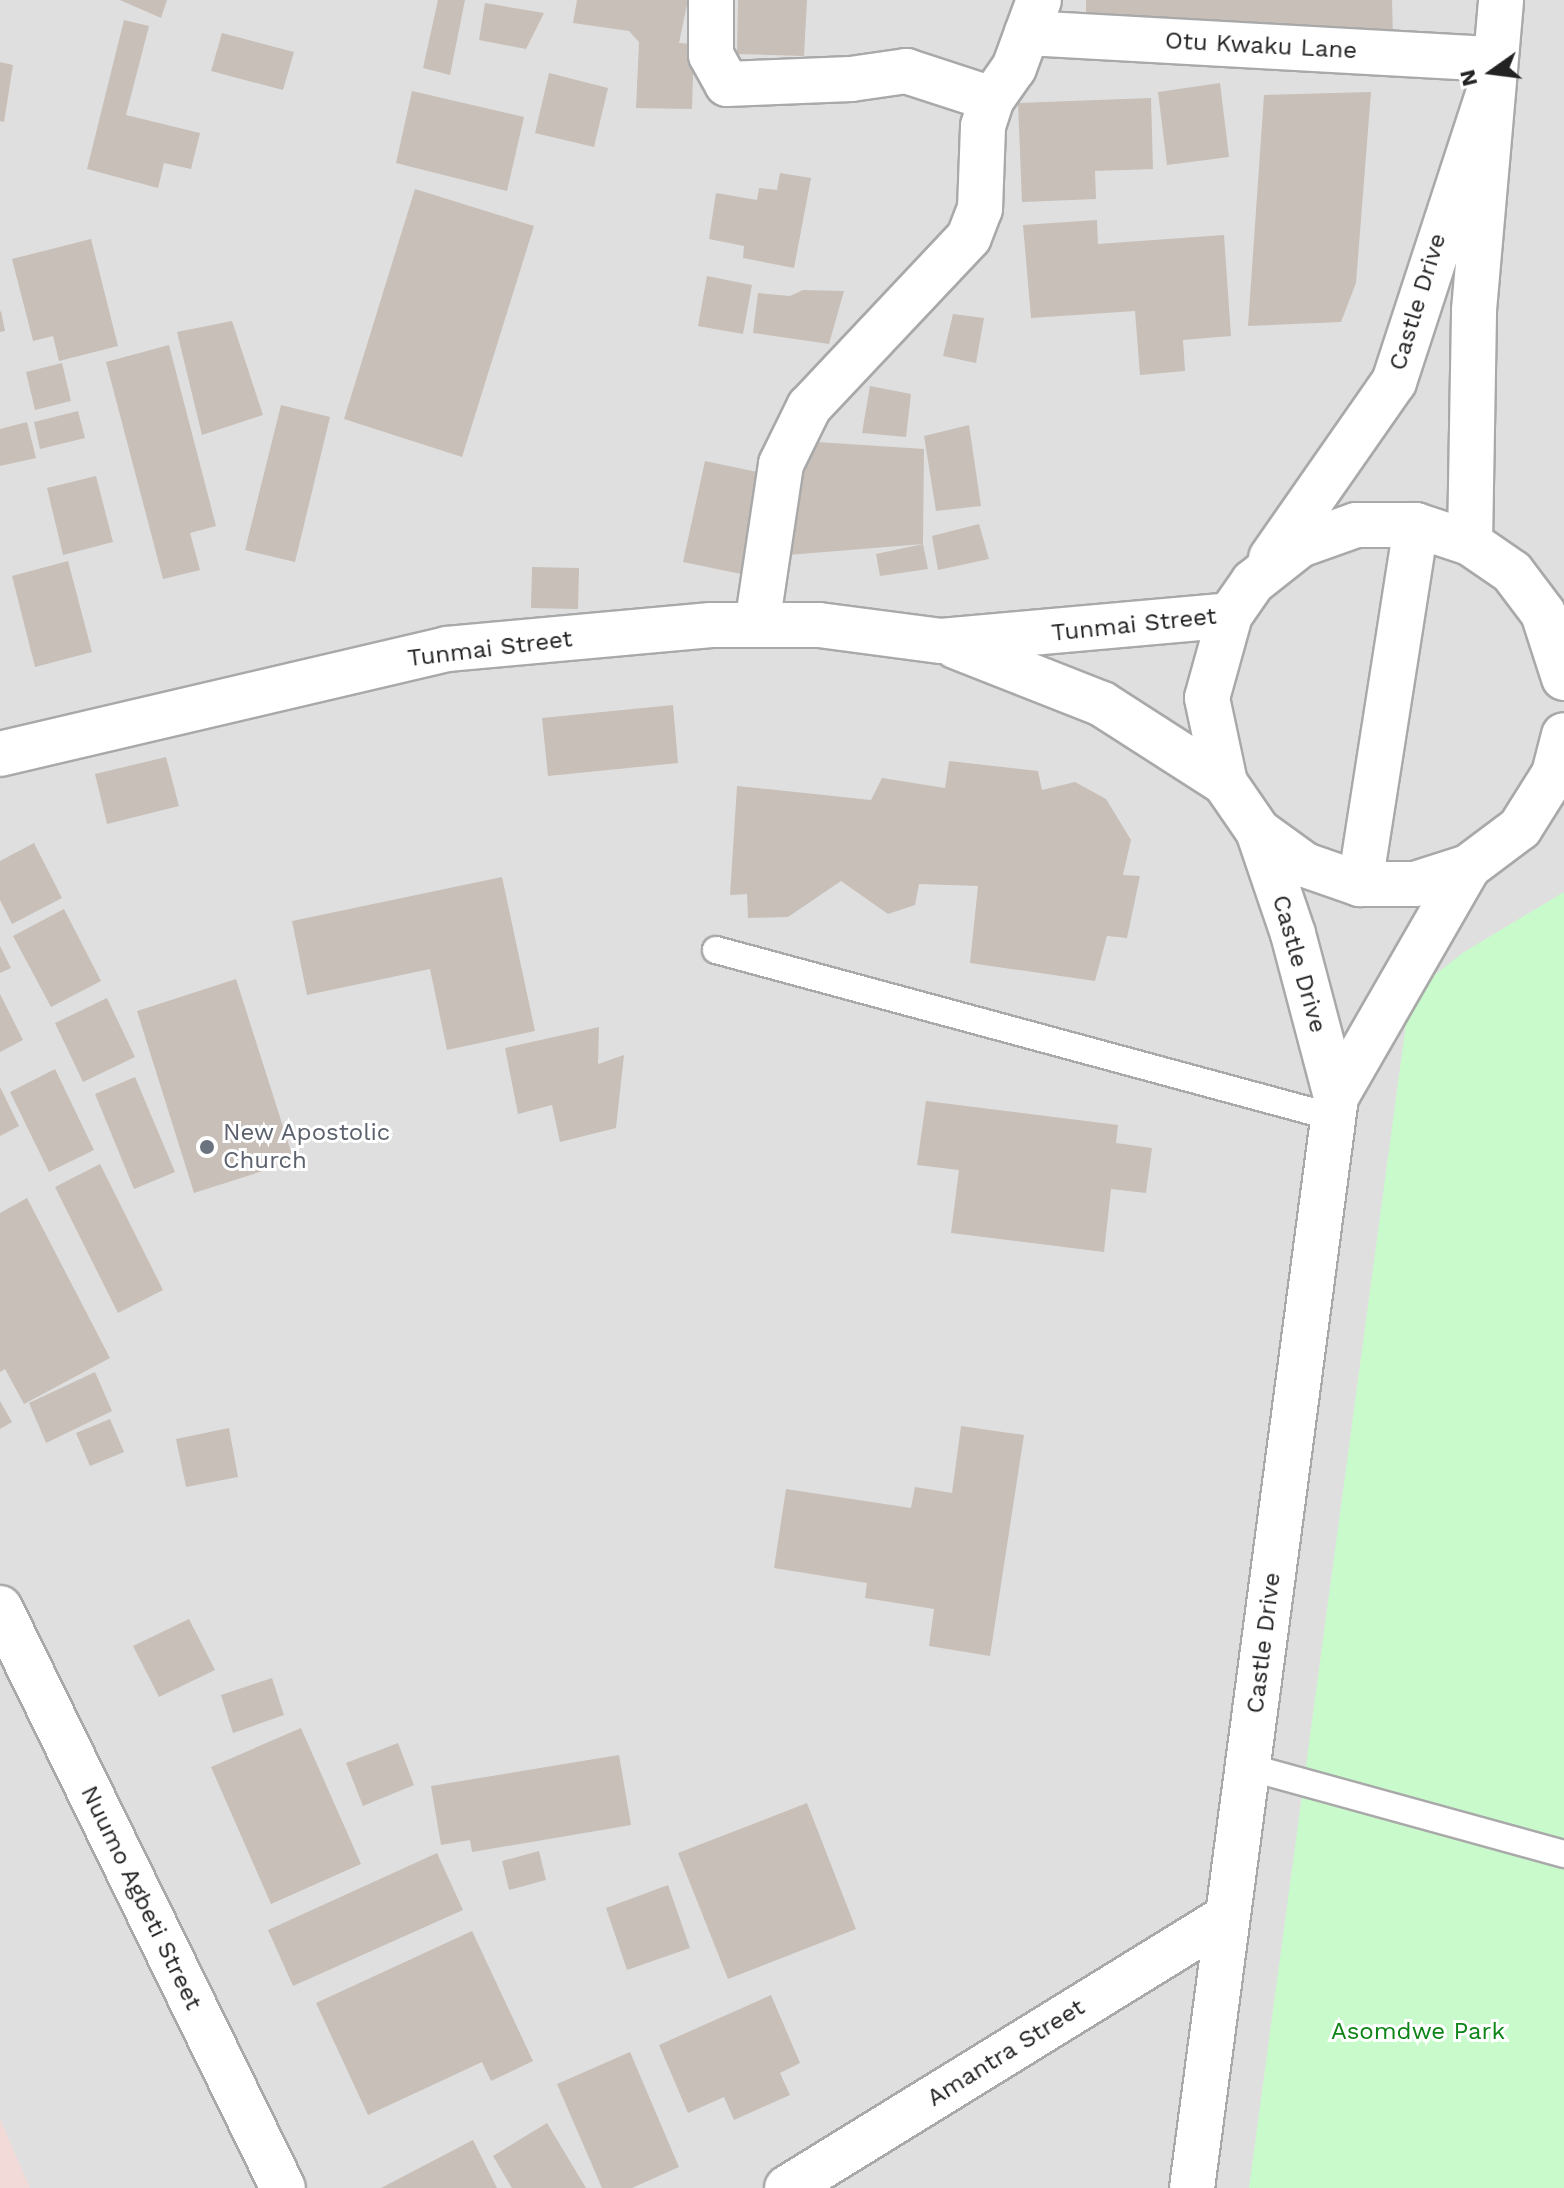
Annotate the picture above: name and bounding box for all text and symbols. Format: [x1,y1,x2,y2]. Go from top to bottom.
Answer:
street label: Otu Kwaku Lane [1164,27,1358,65]
north arrow [1452,32,1532,112]
text: N [1454,67,1482,89]
street label: Castle Drive [1383,230,1453,374]
street label: Tunmai Street [1050,602,1218,648]
street label: Tunmai Street [406,625,574,673]
street label: Castle Drive [1266,892,1332,1036]
place label: New Apostolic Church [223,1119,392,1175]
marker: New Apostolic Church [198,1138,216,1156]
street label: Castle Drive [1241,1571,1287,1715]
street label: Nuumo Agbeti Street [74,1781,208,2015]
street label: Amantra Street [922,1993,1090,2113]
park label: Asomdwe Park [1331,2018,1505,2046]

